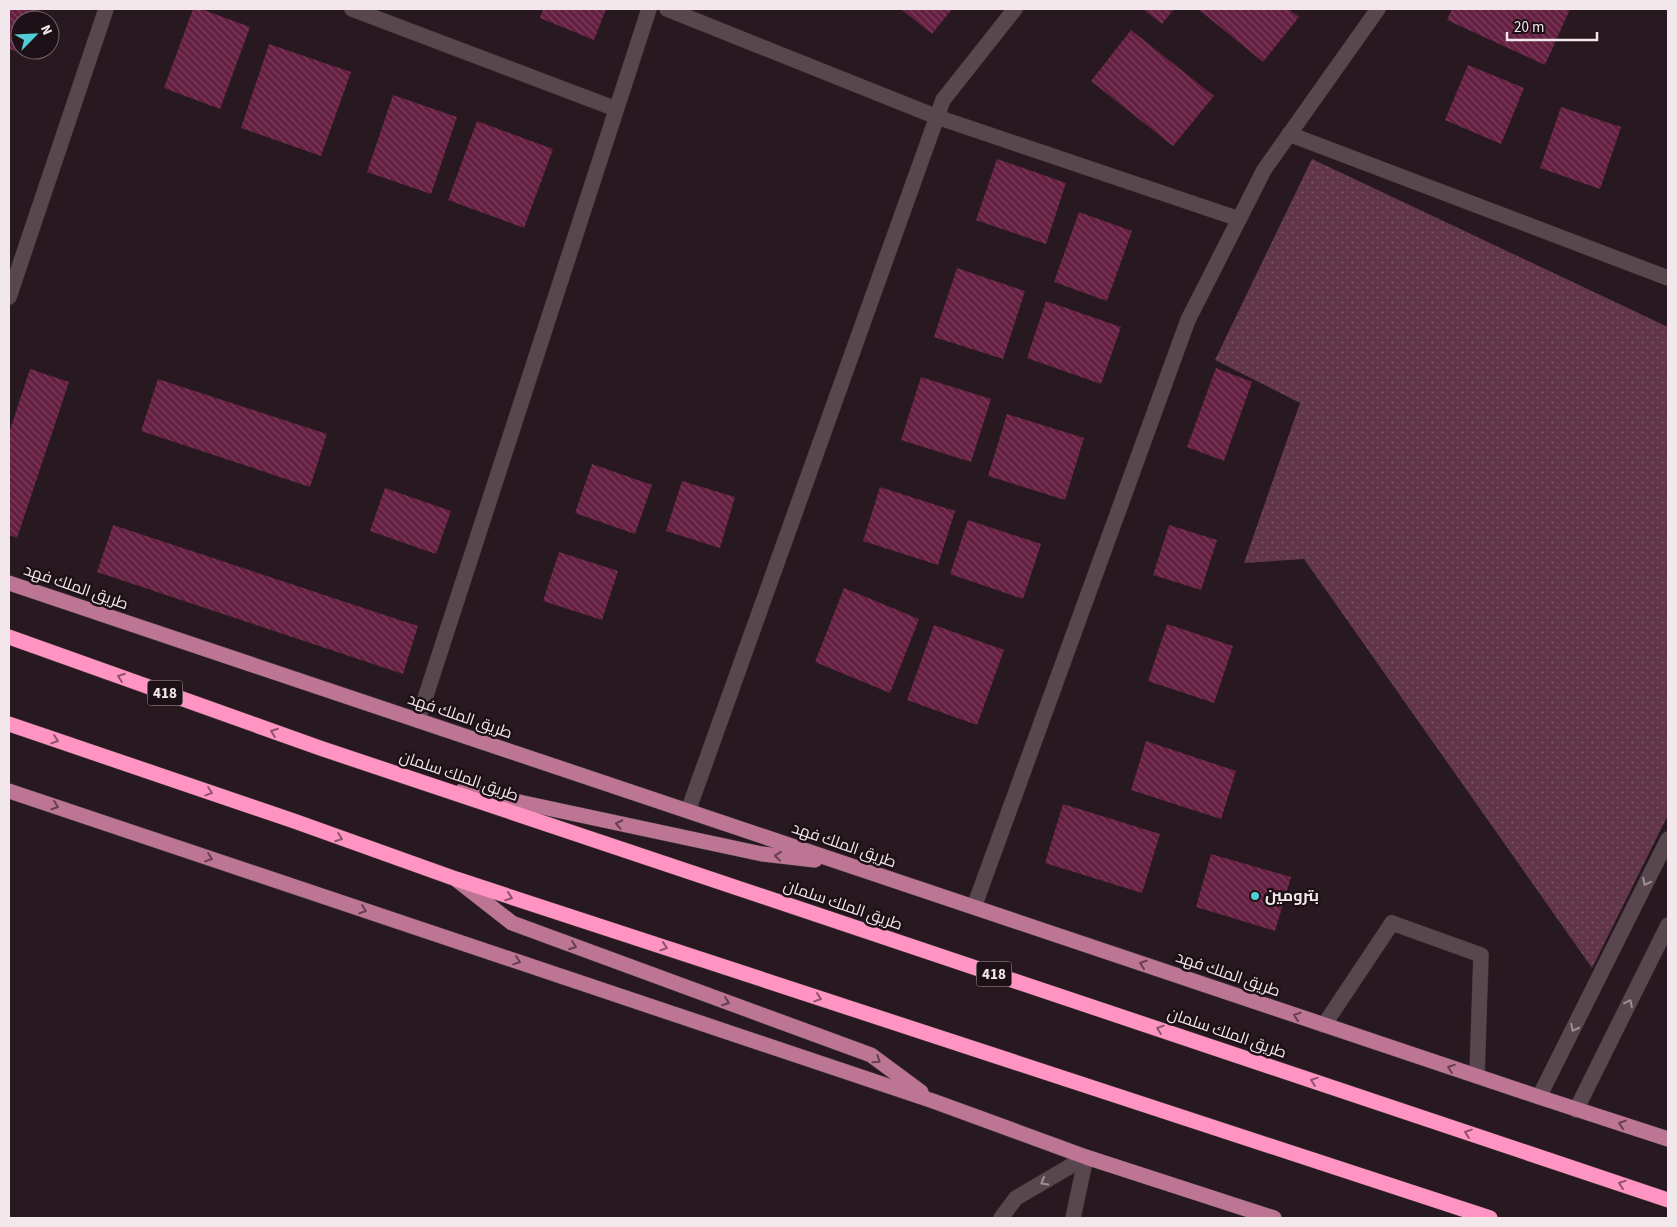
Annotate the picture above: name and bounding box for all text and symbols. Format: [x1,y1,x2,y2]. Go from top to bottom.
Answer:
north arrow [10,10,60,60]
scale bar [1507,10,1597,42]
text: 20 m [1514,17,1544,38]
text: N [35,22,57,38]
street label: طريق الملك فهد [21,559,131,615]
one-way arrow [117,673,126,683]
road number: 418 [148,680,182,706]
street label: طريق الملك فهد [405,688,515,744]
one-way arrow [271,728,279,738]
one-way arrow [50,734,59,744]
street label: طريق الملك سلمان [396,745,522,807]
one-way arrow [204,786,212,796]
one-way arrow [50,801,59,811]
street label: طريق الملك فهد [789,817,899,873]
one-way arrow [614,819,623,829]
one-way arrow [335,832,343,842]
one-way arrow [774,851,782,862]
one-way arrow [204,852,213,862]
street label: طريق الملك سلمان [780,874,906,936]
one-way arrow [1642,877,1652,886]
place label: بترومين [1265,885,1319,907]
marker: بترومين [1249,890,1261,902]
one-way arrow [505,891,513,901]
one-way arrow [358,904,367,914]
one-way arrow [568,940,577,950]
one-way arrow [659,941,668,951]
street label: طريق الملك فهد [1173,946,1283,1002]
one-way arrow [513,956,521,966]
one-way arrow [1139,960,1148,970]
road number: 418 [976,962,1012,986]
one-way arrow [814,992,822,1002]
one-way arrow [721,996,729,1006]
one-way arrow [1623,1000,1633,1009]
street label: طريق الملك سلمان [1164,1002,1290,1064]
one-way arrow [1293,1012,1302,1022]
one-way arrow [1569,1023,1580,1032]
one-way arrow [1156,1025,1164,1035]
one-way arrow [871,1054,881,1063]
one-way arrow [1447,1063,1456,1073]
one-way arrow [1310,1077,1319,1087]
one-way arrow [1618,1120,1626,1130]
one-way arrow [1464,1128,1473,1138]
one-way arrow [1040,1175,1049,1185]
one-way arrow [1618,1180,1627,1190]

